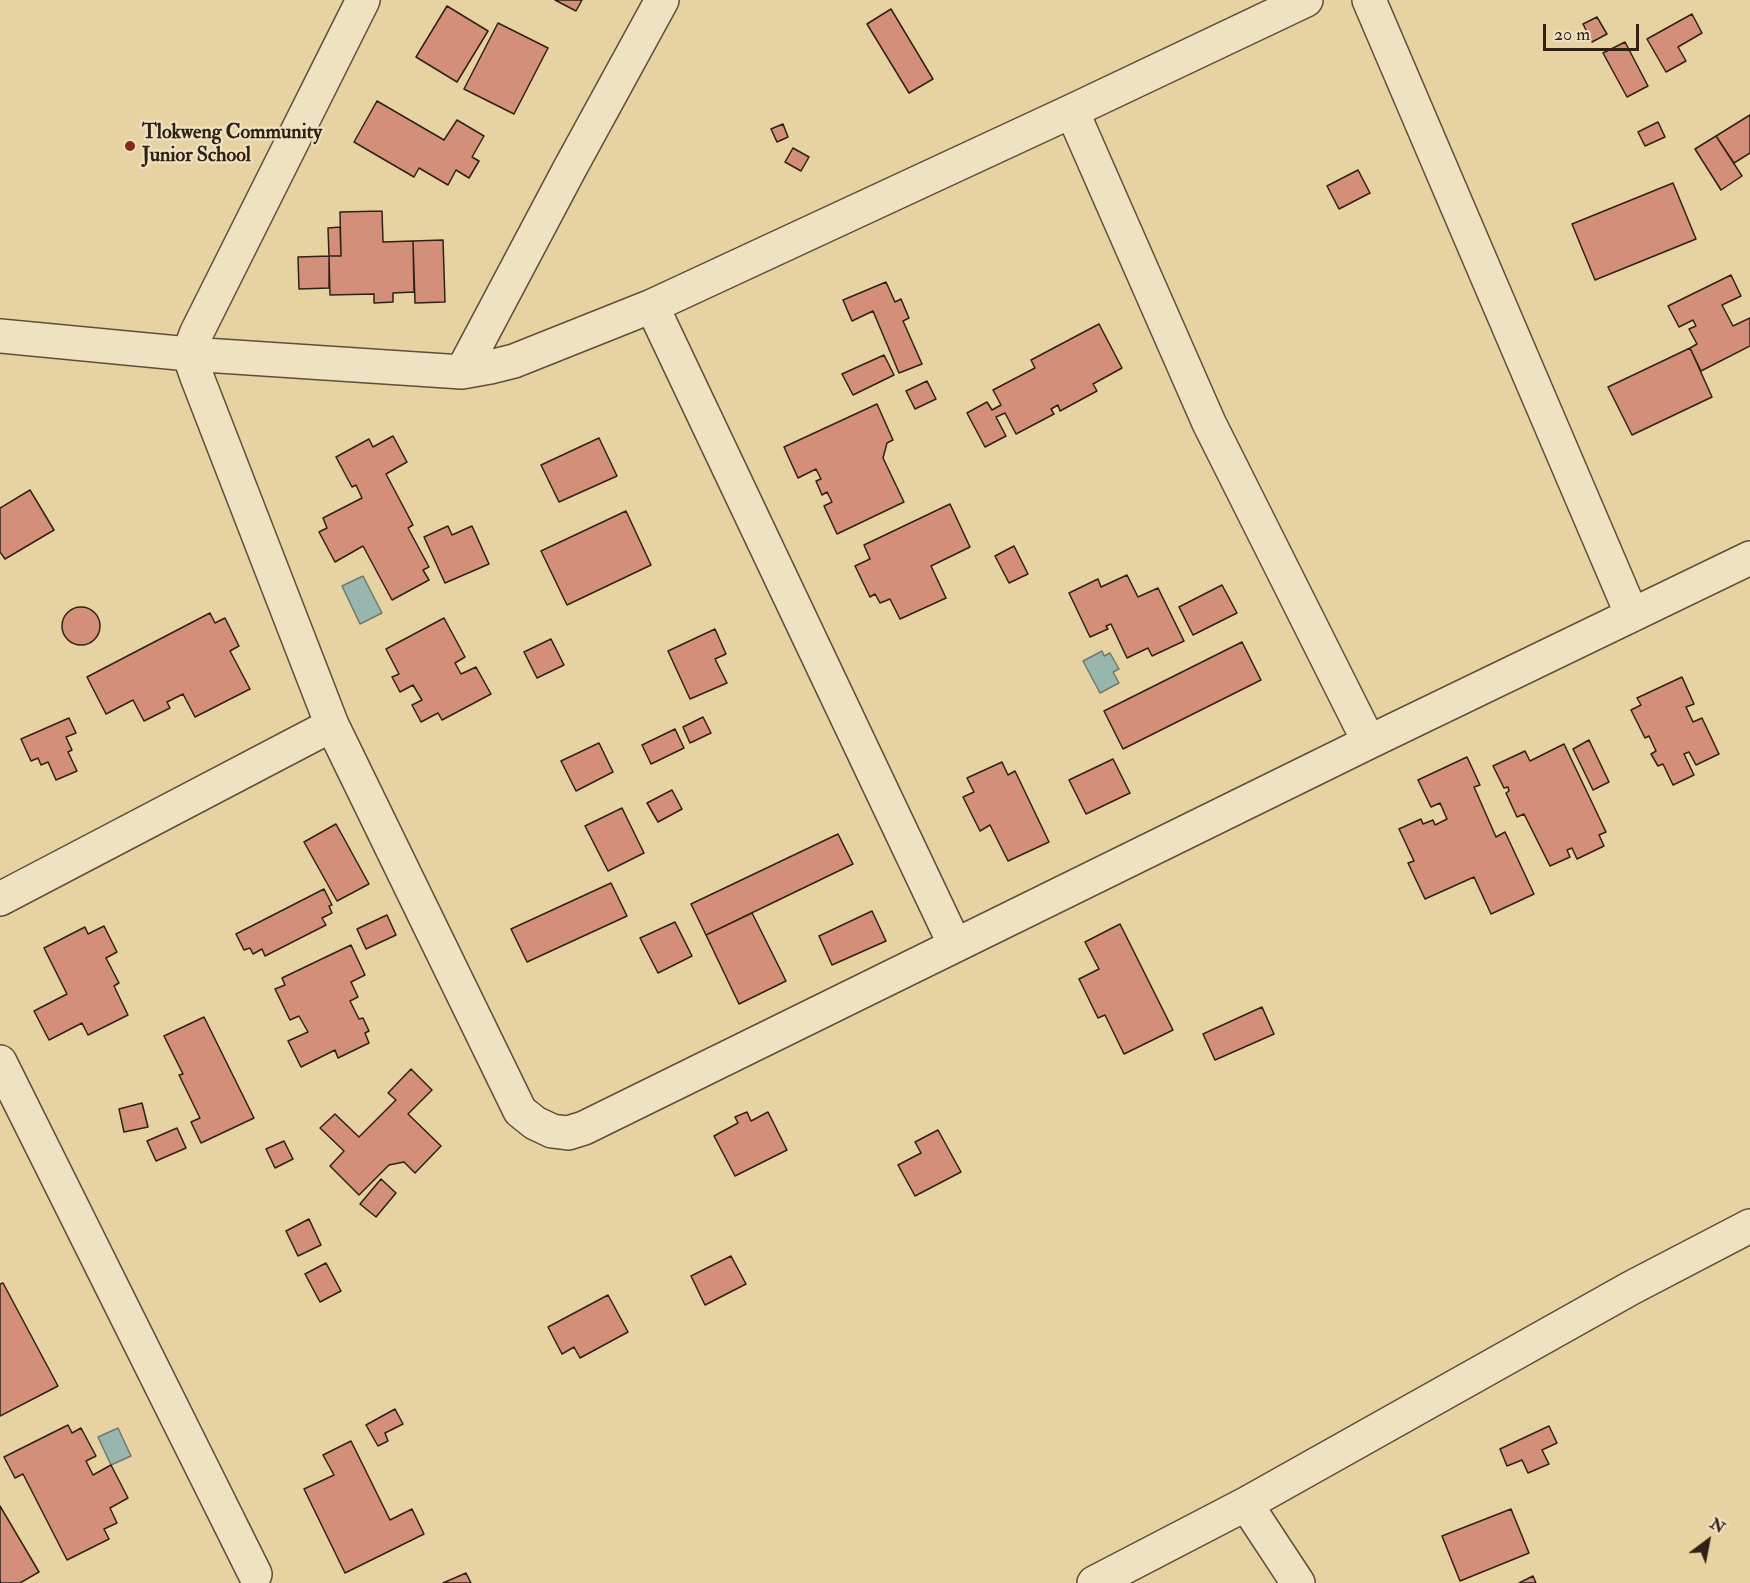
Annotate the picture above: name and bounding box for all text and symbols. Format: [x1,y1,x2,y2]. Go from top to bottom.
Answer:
scale bar [1546,12,1642,50]
text: 20 m [1554,23,1590,46]
place label: Tlokweng Community Junior School [142,122,322,169]
marker: Tlokweng Community Junior School [123,139,137,153]
north arrow [1678,1511,1738,1571]
text: N [1706,1513,1729,1538]

